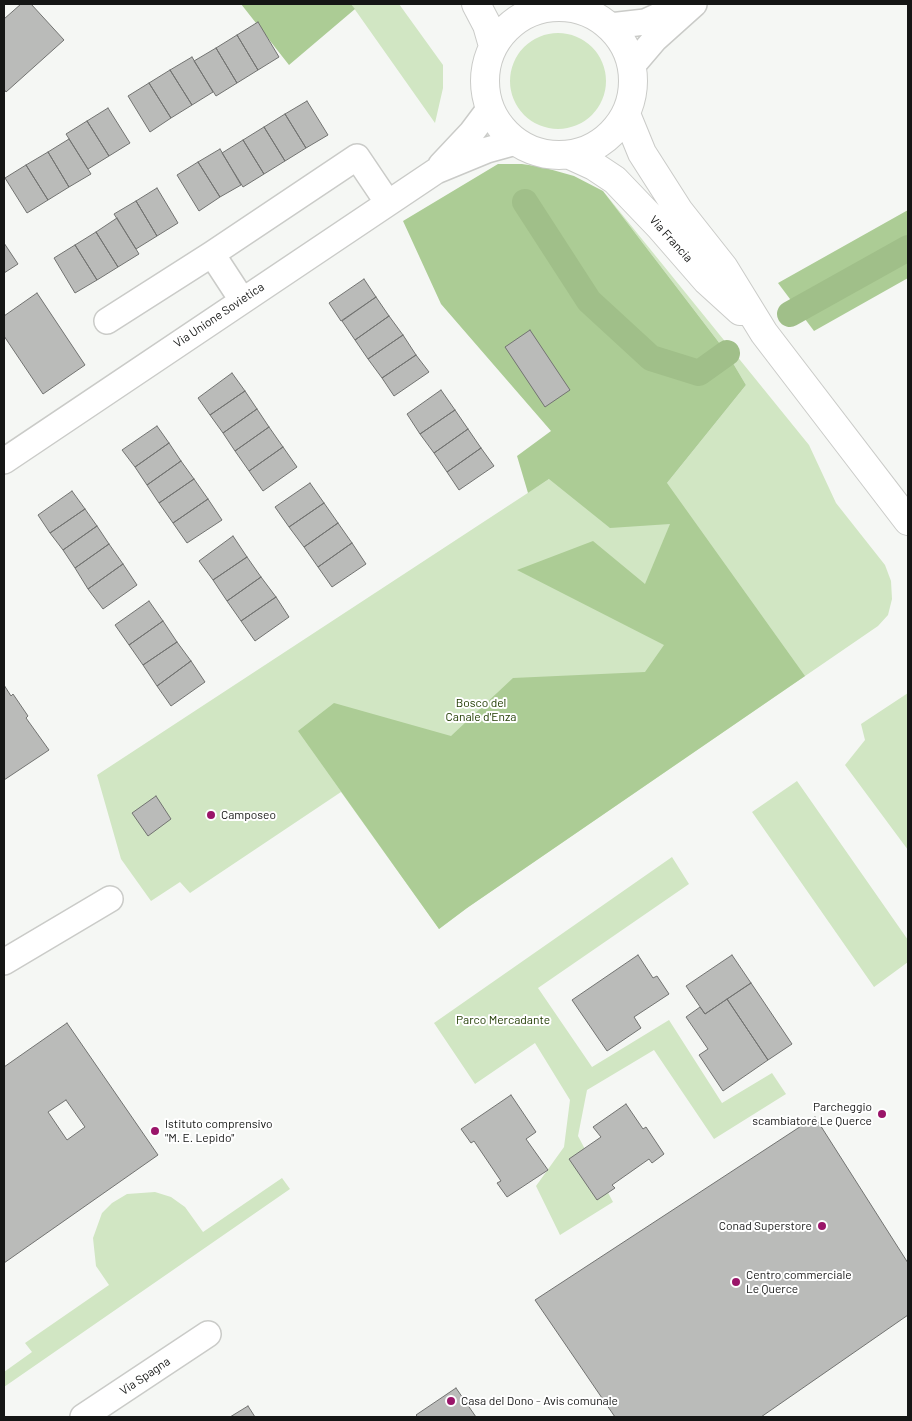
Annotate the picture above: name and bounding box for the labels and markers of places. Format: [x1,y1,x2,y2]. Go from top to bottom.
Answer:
place label: Camposeo [221,808,276,822]
marker: Camposeo [205,809,217,821]
place label: Parcheggio scambiatore Le Querce [752,1100,872,1128]
marker: Parcheggio scambiatore Le Querce [876,1108,888,1120]
place label: Istituto comprensivo "M. E. Lepido" [165,1117,273,1145]
marker: Istituto comprensivo "M. E. Lepido" [149,1125,161,1137]
place label: Conad Superstore [719,1219,812,1233]
marker: Conad Superstore [816,1220,828,1232]
place label: Centro commerciale Le Querce [746,1268,852,1296]
marker: Centro commerciale Le Querce [730,1276,742,1288]
place label: Casa del Dono - Avis comunale [461,1394,618,1408]
marker: Casa del Dono - Avis comunale [445,1395,457,1407]

